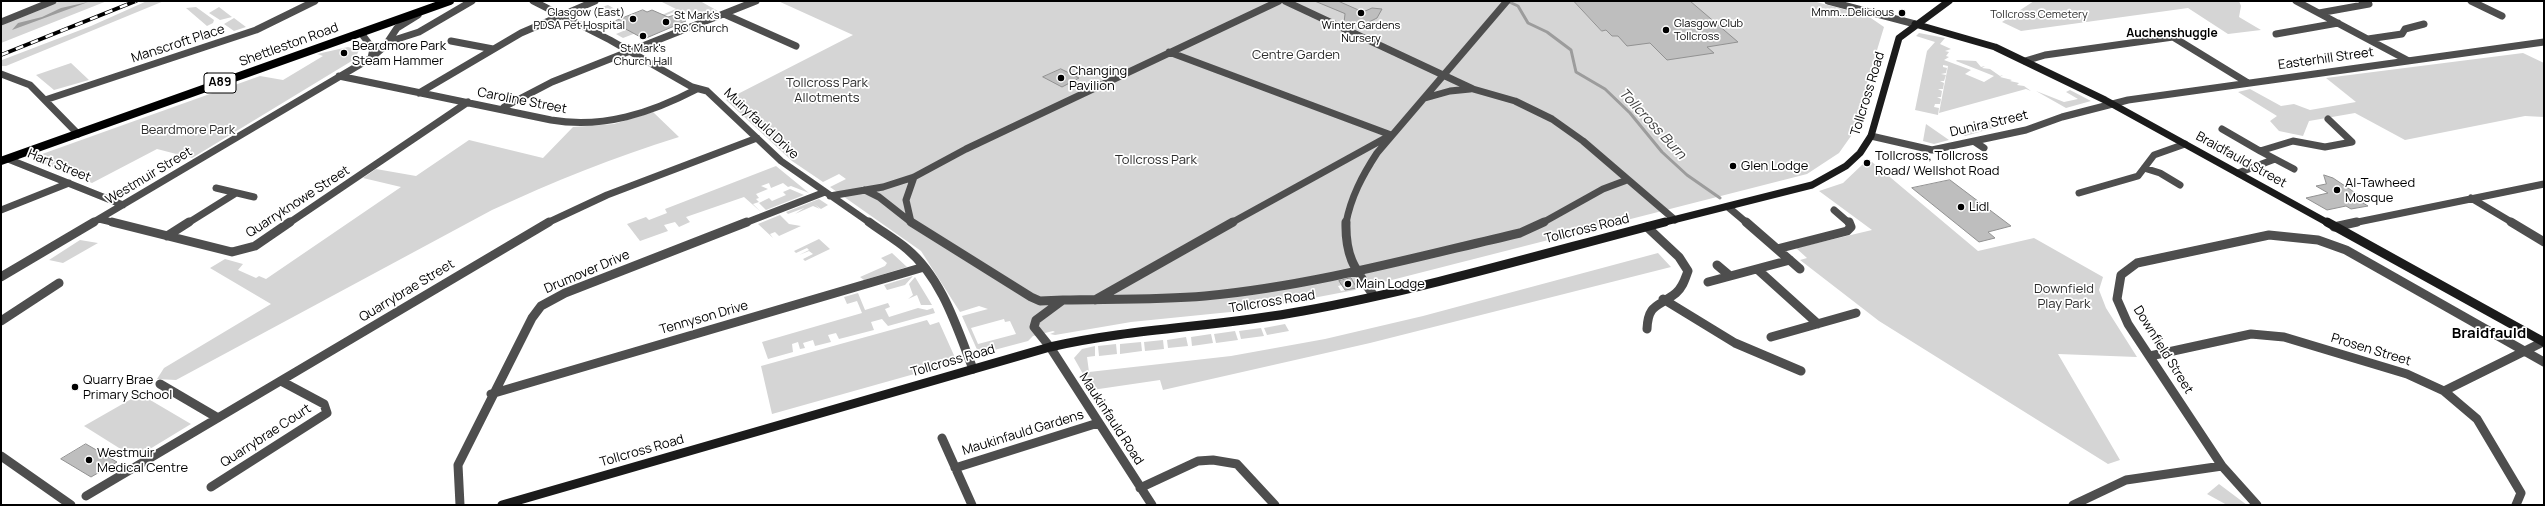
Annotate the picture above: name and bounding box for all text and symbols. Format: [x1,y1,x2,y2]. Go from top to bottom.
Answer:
place label: Glasgow (East) PDSA Pet Hospital [533,6,625,32]
place label: Mmm...Delicious [1811,6,1894,20]
marker: Winter Gardens Nursery [1356,8,1366,18]
marker: Mmm...Delicious [1897,8,1907,18]
park label: Tollcross Cemetery [1990,8,2088,22]
place label: St Mark's RC Church [674,9,728,35]
marker: Glasgow (East) PDSA Pet Hospital [628,14,638,24]
marker: St Mark's RC Church [661,17,671,27]
place label: Glasgow Club Tollcross [1674,17,1743,43]
place label: Winter Gardens Nursery [1322,19,1400,45]
street label: Shettleston Road [237,20,341,70]
street label: Manscroft Place [129,22,227,66]
marker: Glasgow Club Tollcross [1661,25,1671,35]
district label: Auchenshuggle [2126,27,2218,41]
marker: St Mark's Church Hall [638,31,648,41]
place label: Beardmore Park Steam Hammer [352,38,446,69]
place label: St Mark's Church Hall [614,42,672,68]
street label: Easterhill Street [2277,45,2375,73]
park label: Centre Garden [1252,47,1340,63]
marker: Beardmore Park Steam Hammer [339,48,349,58]
street label: Tollcross Road [1848,50,1888,138]
place label: Changing Pavilion [1069,63,1127,94]
road number: A89 [204,73,236,93]
marker: Changing Pavilion [1056,73,1066,83]
park label: Tollcross Park Allotments [786,75,868,106]
street label: Caroline Street [476,85,568,117]
street label: Muiryfauld Drive [720,85,802,163]
water label: Tollcross Burn [1615,85,1689,163]
street label: Dunira Street [1948,107,2030,141]
park label: Beardmore Park [141,122,235,138]
street label: Braidfauld Street [2193,129,2289,191]
street label: Westmuir Street [103,144,195,208]
street label: Hart Street [25,146,93,186]
place label: Tollcross, Tollcross Road/ Wellshot Road [1875,148,1999,179]
park label: Tollcross Park [1115,152,1197,168]
place label: Glen Lodge [1741,158,1808,174]
marker: Tollcross, Tollcross Road/ Wellshot Road [1862,158,1872,168]
marker: Glen Lodge [1728,161,1738,171]
street label: Quarryknowe Street [243,163,353,241]
place label: Al-Tawheed Mosque [2345,175,2415,206]
marker: Al-Tawheed Mosque [2332,185,2342,195]
place label: Lidl [1969,199,1989,215]
marker: Lidl [1956,202,1966,212]
street label: Tollcross Road [1543,211,1631,247]
street label: Drumover Drive [542,247,632,297]
street label: Quarrybrae Street [357,256,457,326]
place label: Main Lodge [1356,276,1425,292]
marker: Main Lodge [1343,279,1353,289]
park label: Downfield Play Park [2034,281,2094,312]
street label: Tollcross Road [1228,287,1316,317]
street label: Tennyson Drive [658,298,750,338]
street label: Downfield Street [2130,303,2196,397]
district label: Braidfauld [2452,325,2526,343]
street label: Prosen Street [2329,330,2413,370]
street label: Tollcross Road [909,342,997,380]
street label: Maukinfauld Road [1075,370,1147,468]
place label: Quarry Brae Primary School [83,372,172,403]
marker: Quarry Brae Primary School [70,382,80,392]
street label: Quarrybrae Court [218,401,314,471]
street label: Maukinfauld Gardens [960,407,1086,459]
street label: Tollcross Road [598,432,686,470]
place label: Westmuir Medical Centre [97,445,188,476]
marker: Westmuir Medical Centre [84,455,94,465]

